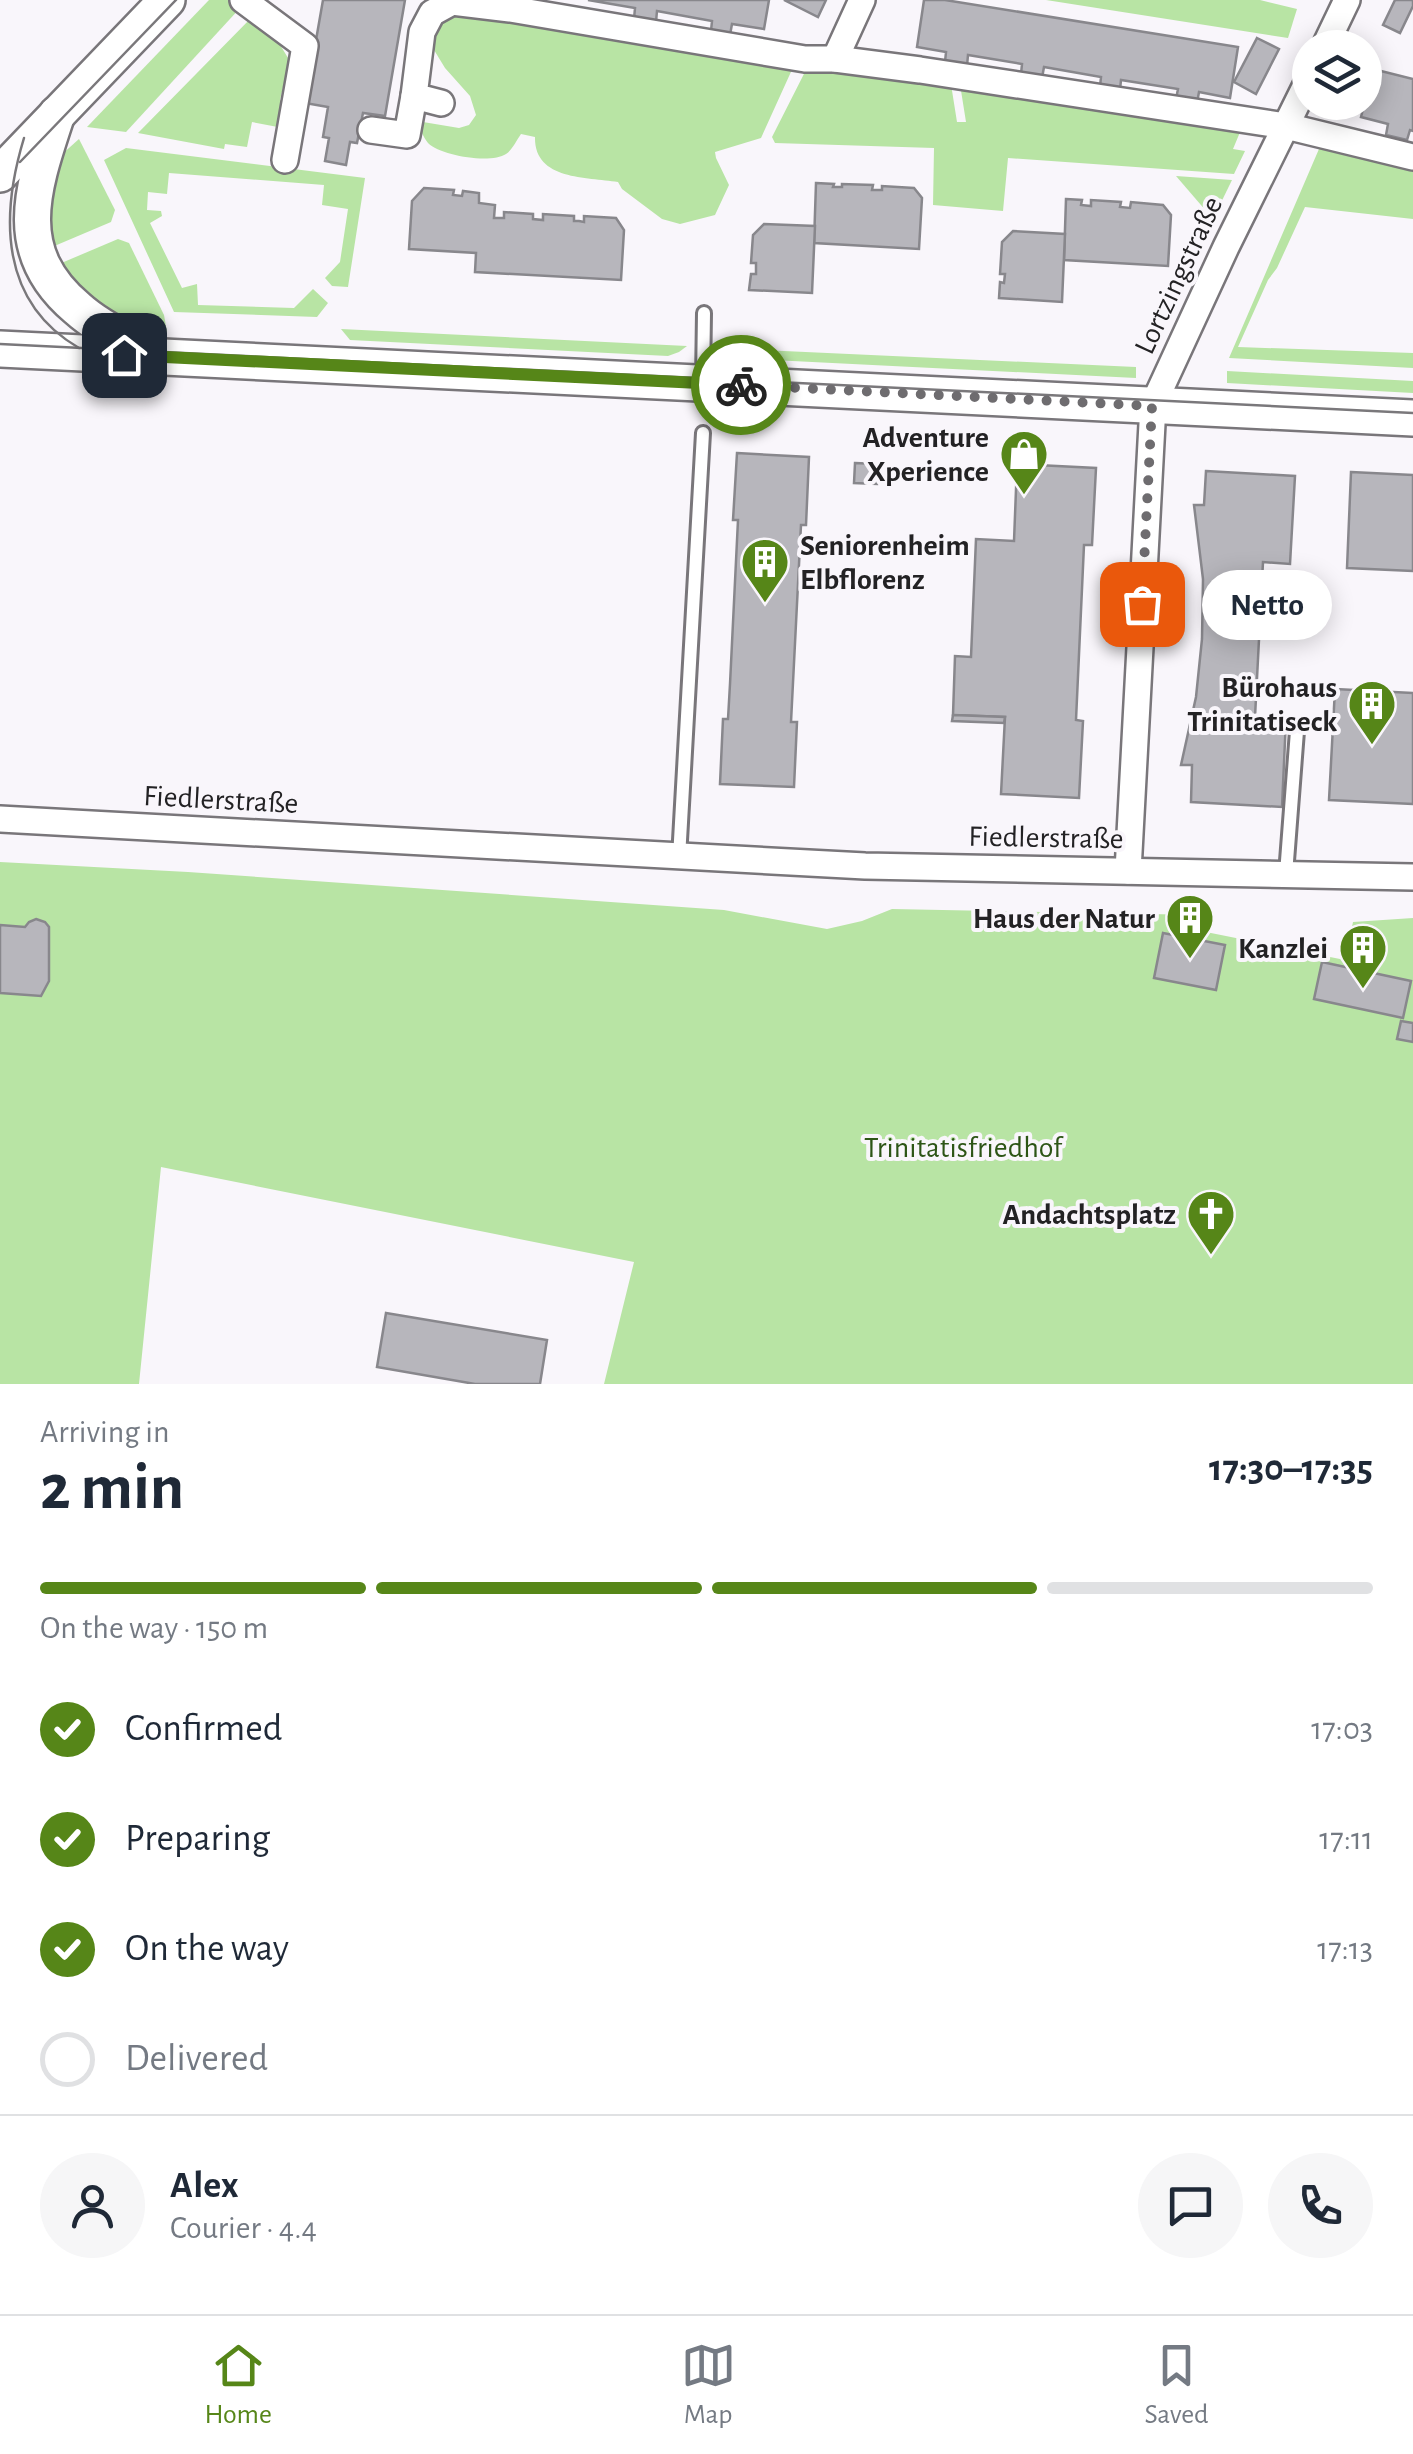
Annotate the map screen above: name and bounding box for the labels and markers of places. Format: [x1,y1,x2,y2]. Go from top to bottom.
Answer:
pin [82,313,167,398]
place label: Adventure Xperience [862,423,989,487]
shop icon: Adventure Xperience [998,428,1050,496]
place label: Seniorenheim Elbflorenz [800,531,970,595]
building icon: Seniorenheim Elbflorenz [739,536,791,604]
pin [1100,562,1185,647]
callout: Netto [1202,569,1332,639]
place label: Bürohaus Trinitatiseck [1187,673,1337,737]
building icon: Bürohaus Trinitatiseck [1346,678,1398,746]
building icon: Haus der Natur [1164,892,1216,960]
place label: Haus der Natur [973,904,1156,934]
building icon: Kanzlei [1337,922,1389,990]
place label: Kanzlei [1238,934,1328,964]
church icon: Andachtsplatz [1185,1188,1237,1256]
place label: Andachtsplatz [1002,1200,1176,1230]

